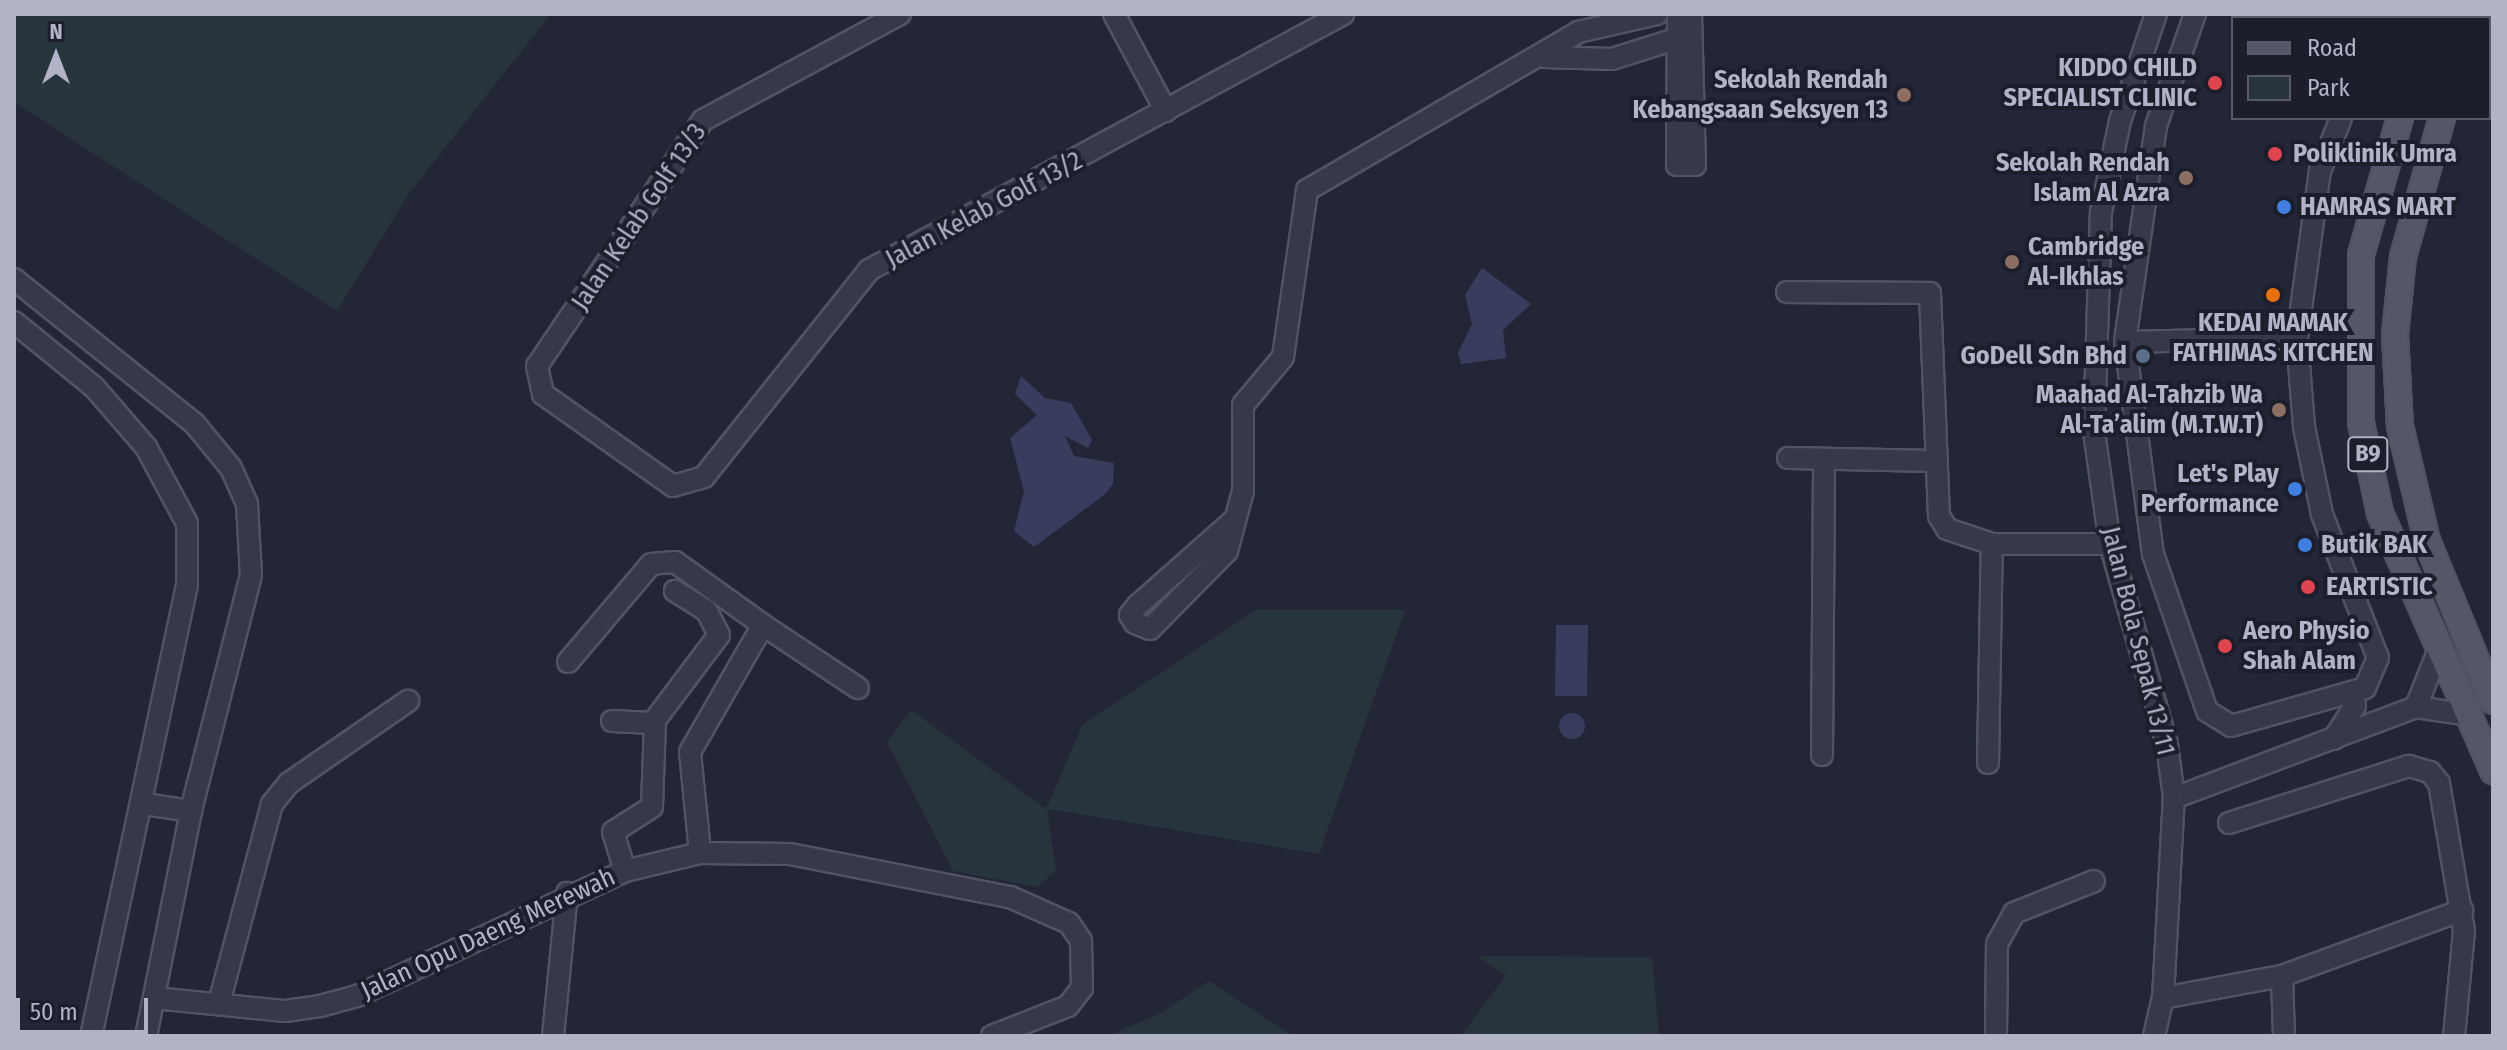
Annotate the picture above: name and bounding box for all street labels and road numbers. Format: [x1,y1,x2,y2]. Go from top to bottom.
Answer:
street label: Jalan Kelab Golf 13/3 [565,118,713,316]
street label: Jalan Kelab Golf 13/2 [880,145,1088,275]
road number: B9 [2346,434,2390,474]
street label: Jalan Bola Sepak 13/11 [2094,523,2182,759]
street label: Jalan Opu Daeng Merewah [356,861,620,1007]

